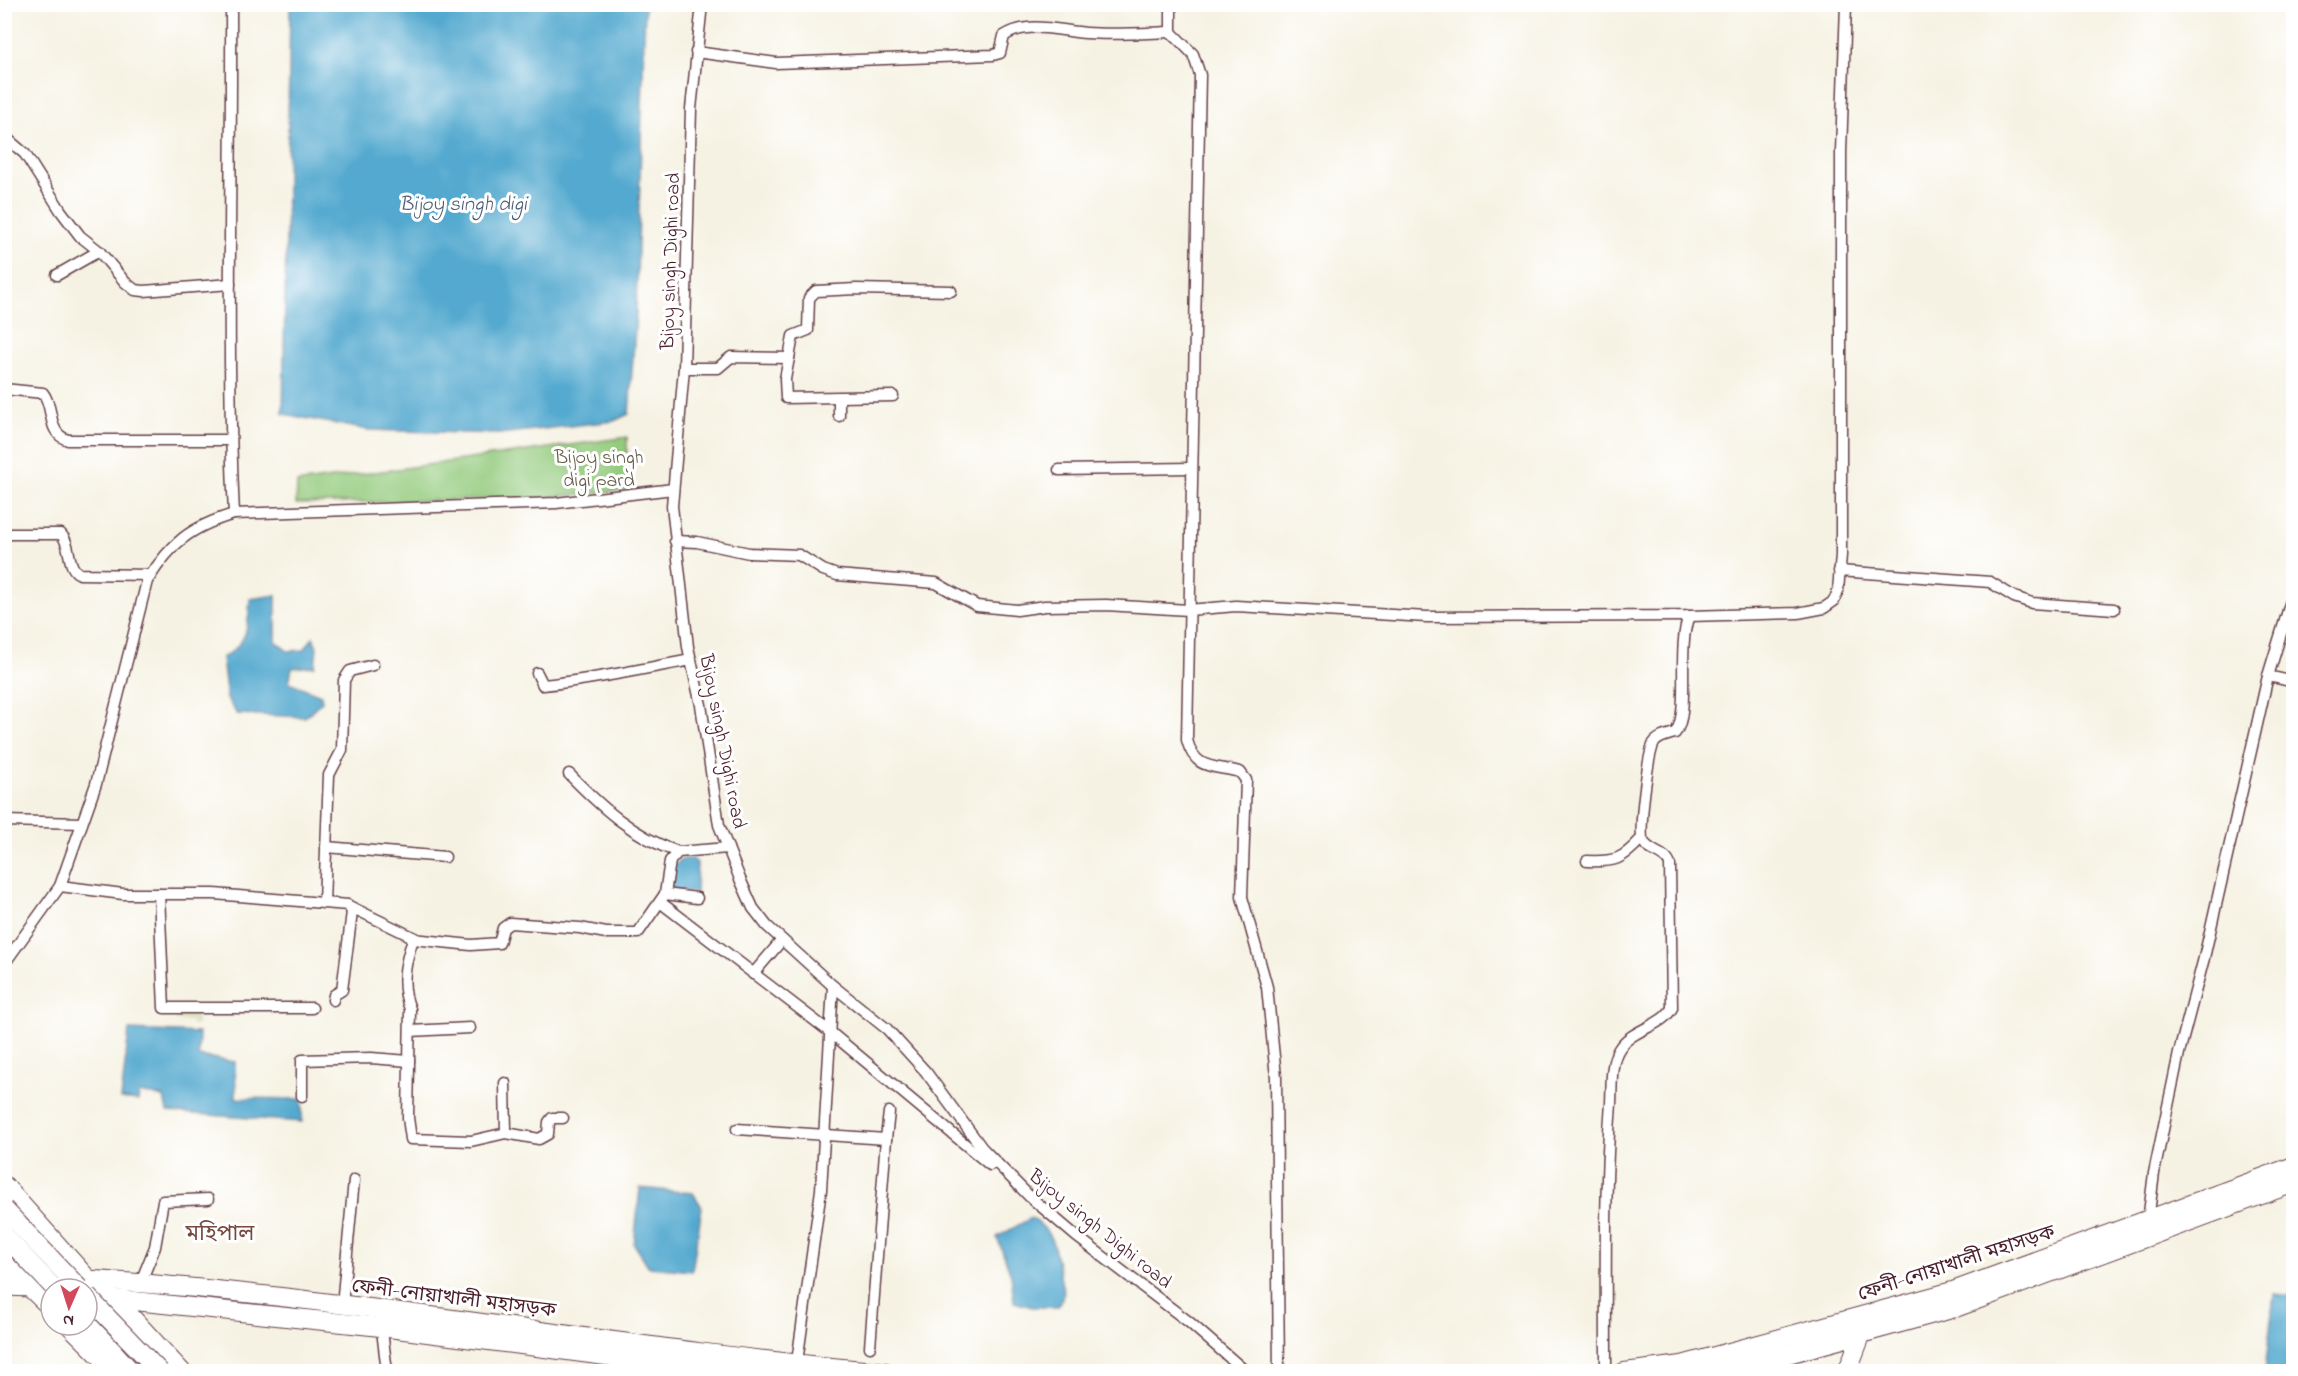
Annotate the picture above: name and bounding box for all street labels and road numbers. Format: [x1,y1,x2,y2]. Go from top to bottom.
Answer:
street label: Bijoy singh Dighi road [654,172,690,351]
street label: Bijoy singh Dighi road [689,651,753,831]
street label: Bijoy singh Dighi road [1020,1162,1177,1298]
street label: ফেনী-নোয়াখালী মহাসড়ক [1854,1219,2060,1310]
street label: ফেনী-নোয়াখালী মহাসড়ক [350,1273,558,1327]

